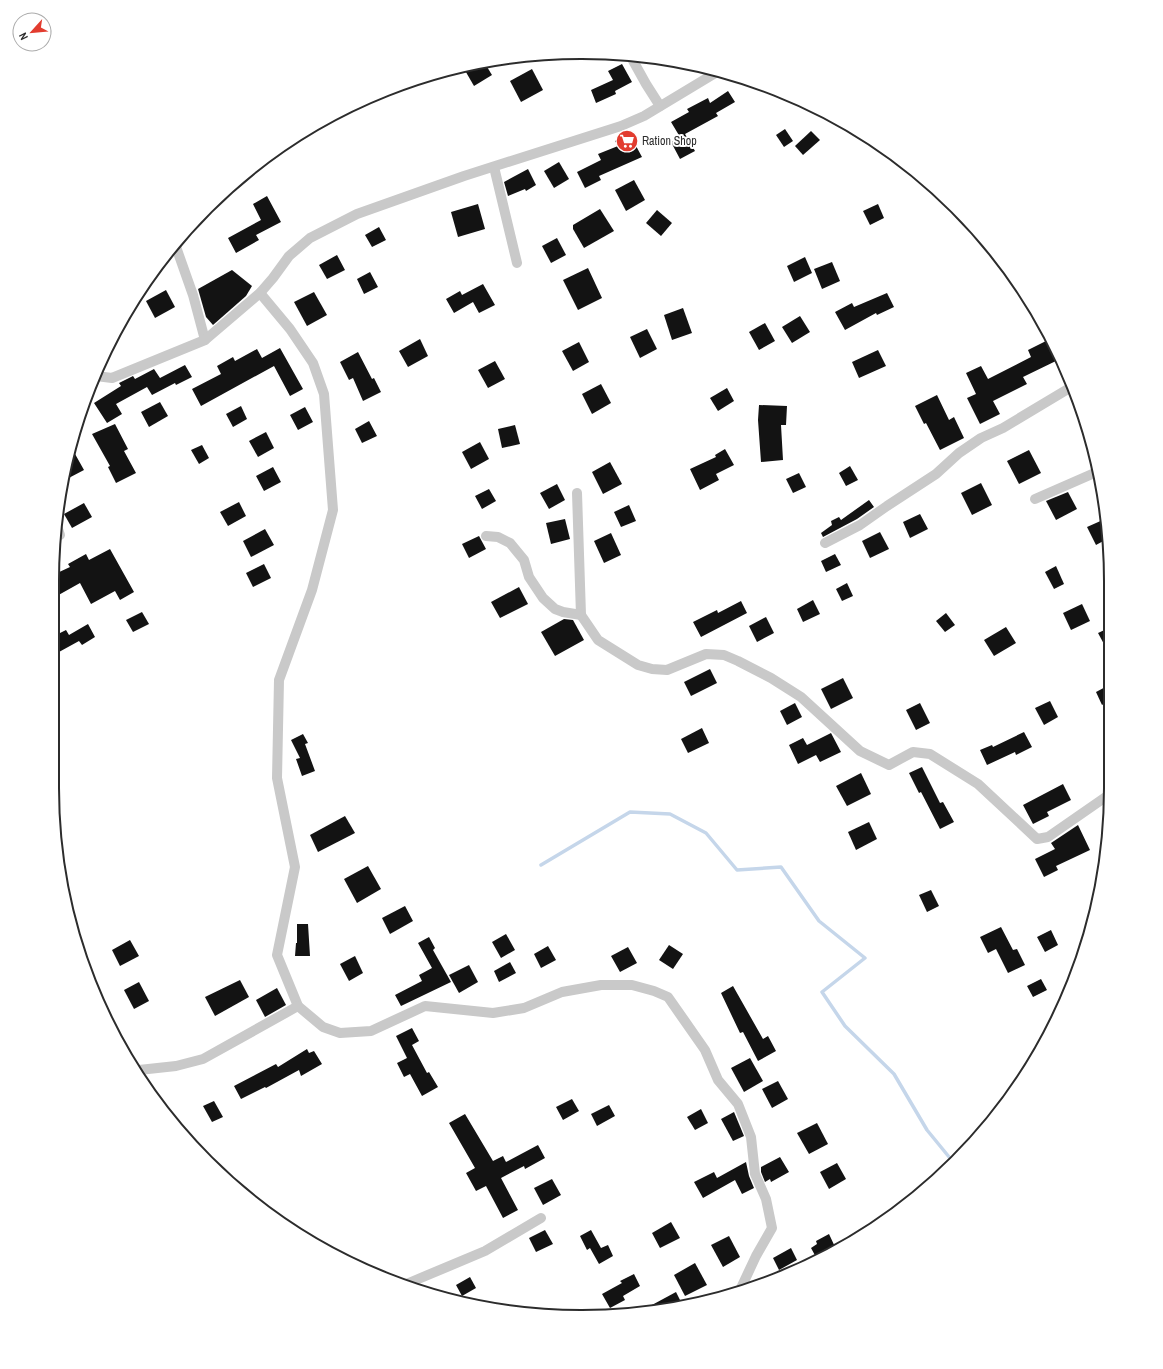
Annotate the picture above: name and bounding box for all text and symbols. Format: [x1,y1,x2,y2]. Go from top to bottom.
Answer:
north arrow [12,12,52,52]
text: N [15,30,31,43]
supermarket icon: Ration Shop [614,128,640,154]
place label: Ration Shop [642,133,697,149]

